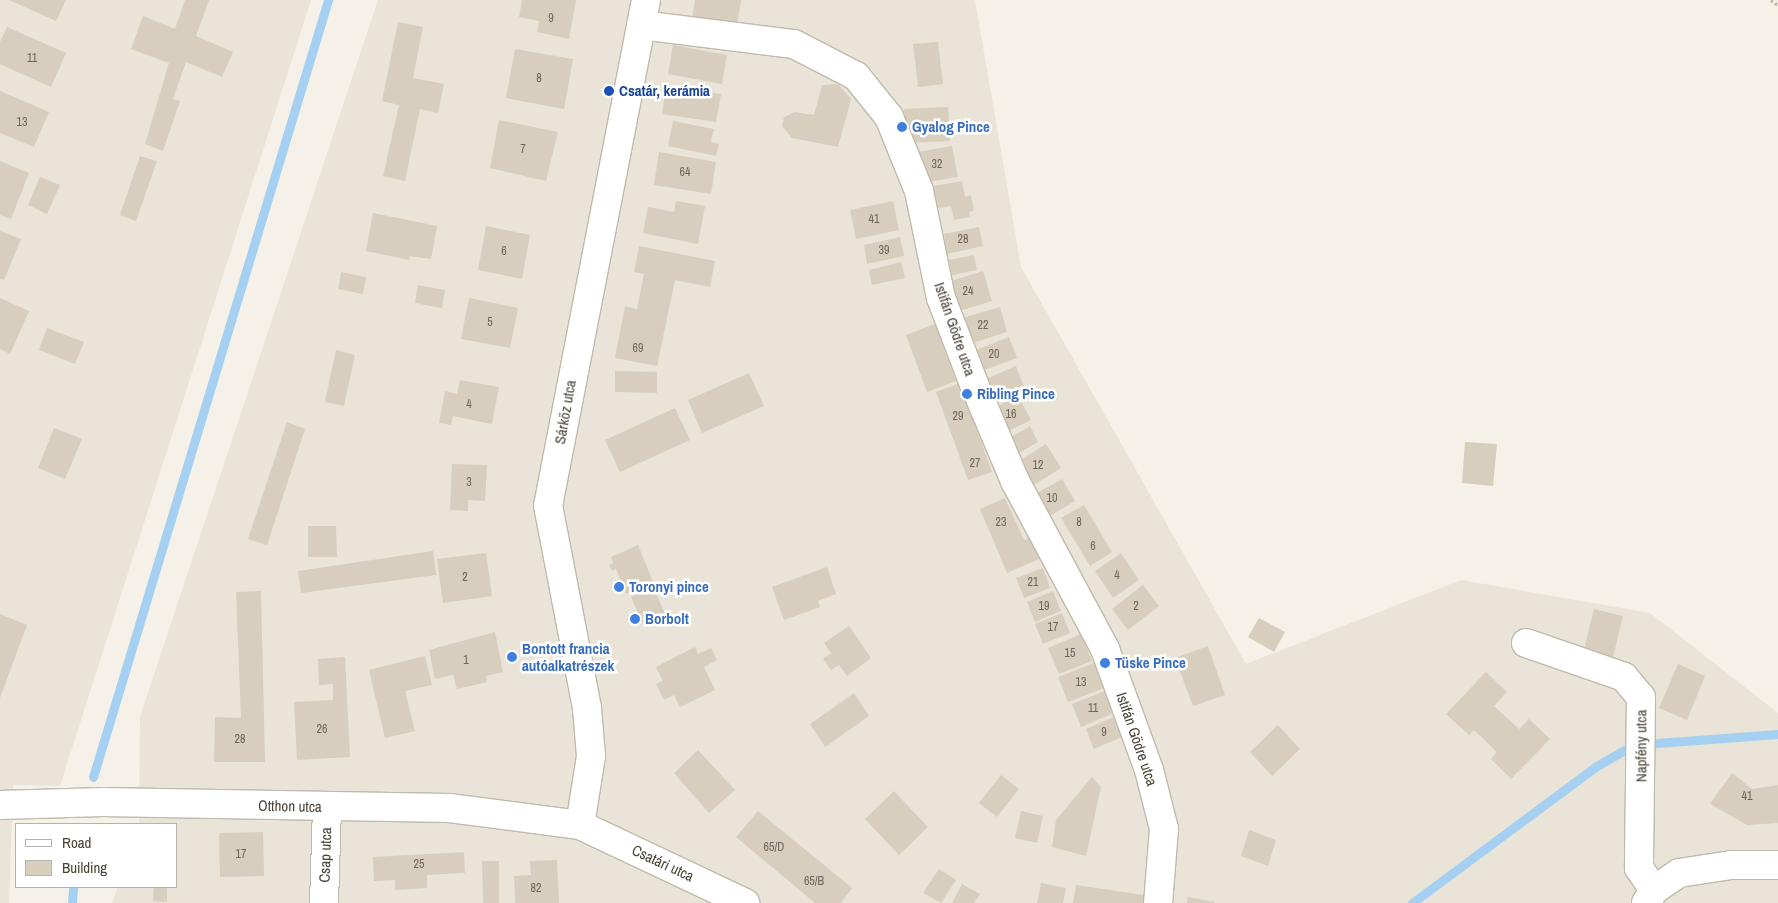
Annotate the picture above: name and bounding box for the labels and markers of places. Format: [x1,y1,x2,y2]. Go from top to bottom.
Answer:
place label: Csatár, kerámia [619,82,710,100]
marker: Csatár, kerámia [603,85,615,97]
place label: Gyalog Pince [912,118,990,136]
marker: Gyalog Pince [896,121,908,133]
place label: Ribling Pince [977,385,1055,403]
marker: Ribling Pince [961,388,973,400]
place label: Toronyi pince [629,578,709,596]
marker: Toronyi pince [613,581,625,593]
place label: Borbolt [645,610,689,628]
marker: Borbolt [629,613,641,625]
place label: Bontott francia autóalkatrészek [522,639,614,674]
marker: Bontott francia autóalkatrészek [506,651,518,663]
place label: Tüske Pince [1115,654,1186,672]
marker: Tüske Pince [1099,657,1111,669]

